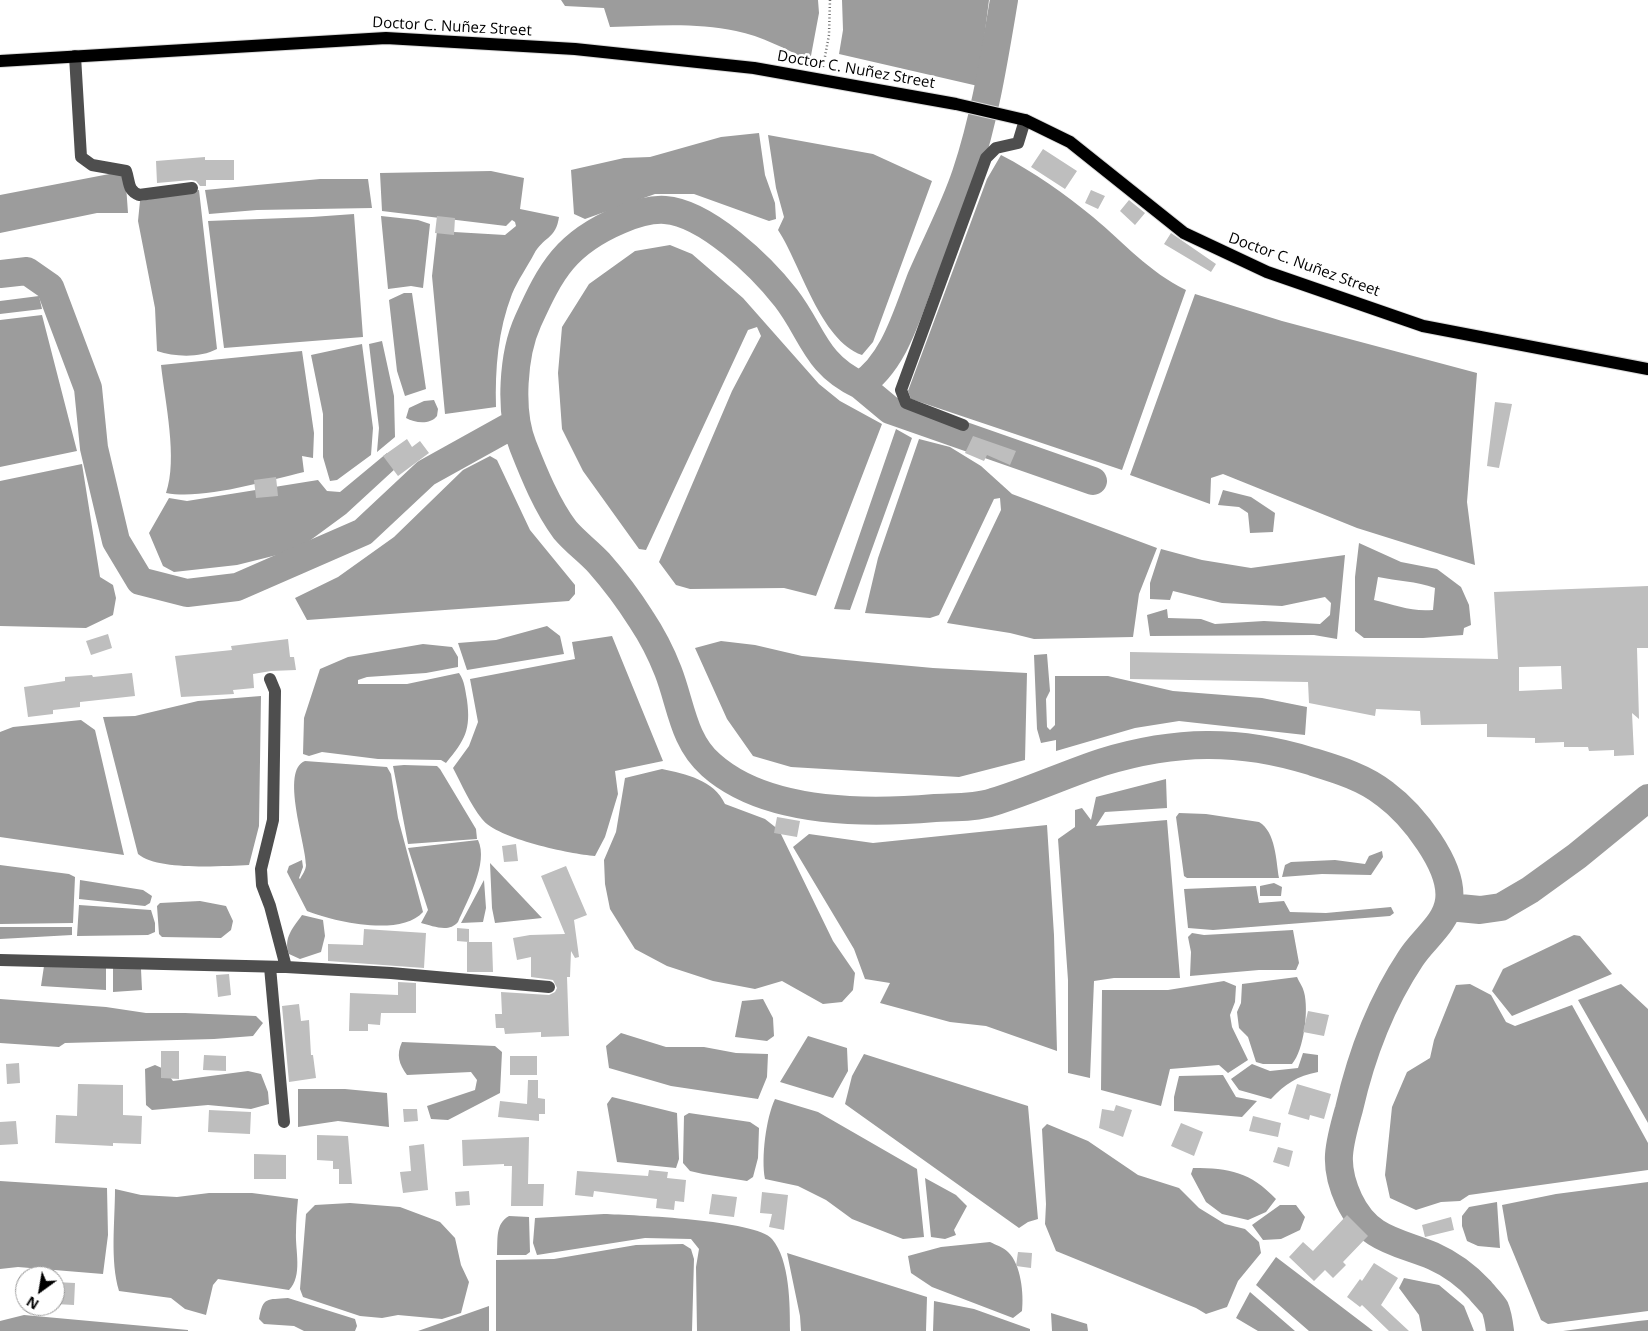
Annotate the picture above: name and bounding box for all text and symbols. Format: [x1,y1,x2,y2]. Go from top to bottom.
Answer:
street label: Doctor C. Nuñez Street [372,14,532,40]
street label: Doctor C. Nuñez Street [776,47,936,93]
street label: Doctor C. Nuñez Street [1226,229,1382,301]
north arrow [15,1266,65,1316]
text: N [22,1292,42,1314]

